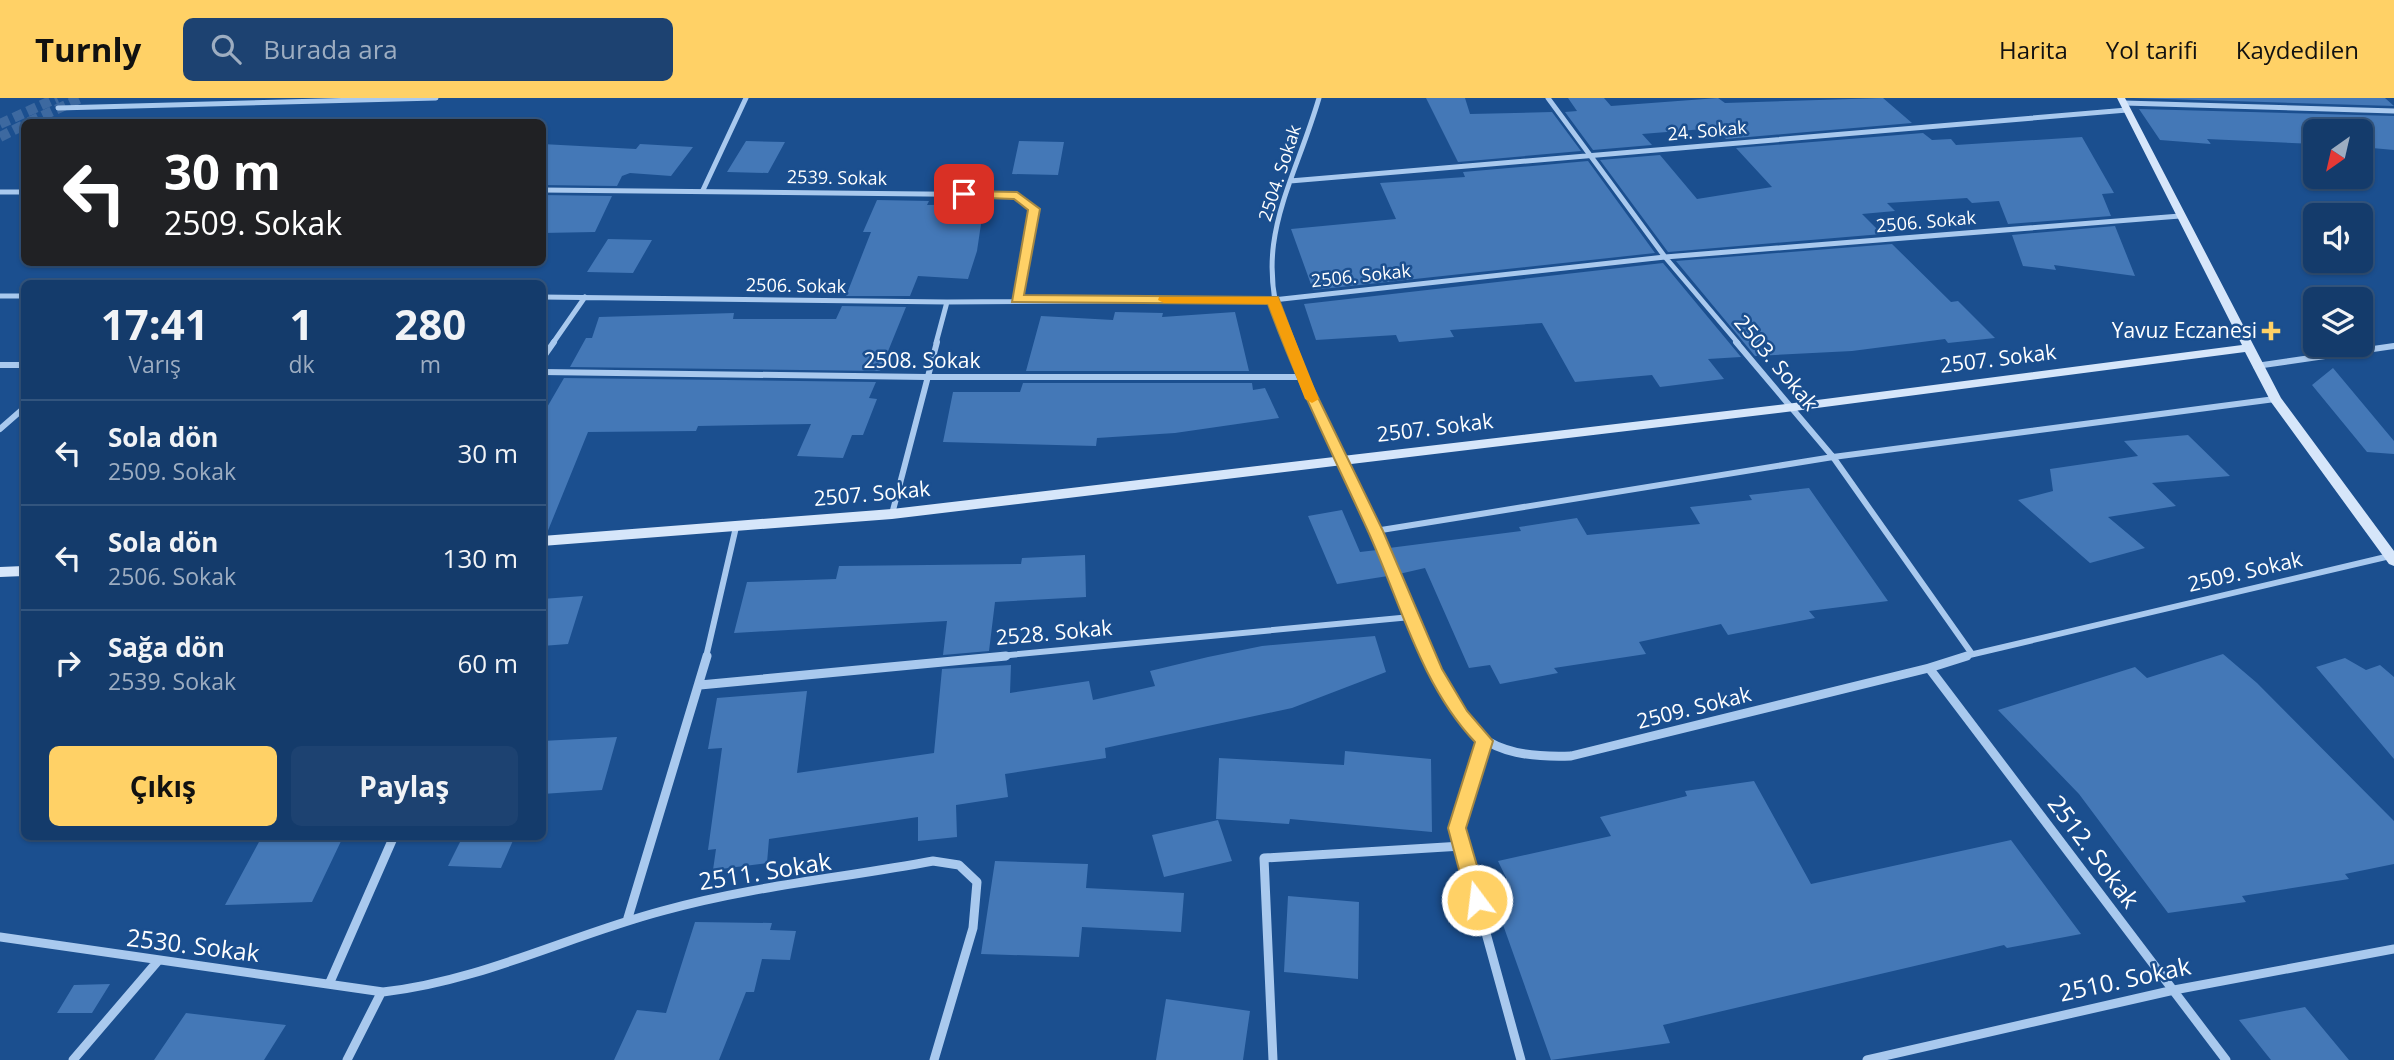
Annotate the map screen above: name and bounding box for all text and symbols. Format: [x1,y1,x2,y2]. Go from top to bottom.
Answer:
search box [183,18,673,81]
text: Turnly [35,27,141,72]
icon: search [207,30,245,68]
text: Burada ara [263,31,398,67]
text: Harita [1999,33,2068,66]
text: Yol tarifi [2106,33,2198,66]
text: Kaydedilen [2236,33,2359,66]
street label: 24. Sokak [1666,115,1748,145]
north arrow [2303,119,2373,189]
map controls [2303,119,2373,357]
street label: 2504. Sokak [1252,121,1306,224]
text: 30 m [164,138,281,204]
icon: left [49,147,140,238]
street label: 2539. Sokak [787,164,888,190]
pin [934,164,994,224]
icon: arrive [945,175,983,213]
text: 2509. Sokak [164,201,342,244]
button: sound [2303,203,2373,273]
street label: 2506. Sokak [1875,205,1977,237]
street label: 2506. Sokak [1310,258,1413,292]
street label: 2506. Sokak [746,272,847,298]
button: layers [2303,287,2373,357]
text: 17:41 [101,295,209,352]
text: 1 [289,295,314,352]
text: 280 [394,295,466,352]
street label: 2503. Sokak [1728,309,1825,416]
place label: Yavuz Eczanesi [2112,316,2257,344]
marker: Yavuz Eczanesi [2263,323,2279,339]
street label: 2507. Sokak [1938,337,2058,379]
street label: 2508. Sokak [864,346,980,374]
text: Varış [128,348,181,380]
text: dk [288,348,315,380]
text: m [420,348,441,380]
street label: 2507. Sokak [1375,406,1495,448]
text: Sola dön [108,419,218,455]
icon: left [49,434,87,472]
text: 30 m [457,435,518,471]
text: 2509. Sokak [108,455,236,487]
street label: 2507. Sokak [812,474,931,512]
text: Sola dön [108,524,218,560]
icon: left [49,539,87,577]
text: 130 m [443,540,518,576]
street label: 2509. Sokak [2185,544,2305,598]
text: 2506. Sokak [108,560,236,592]
street label: 2528. Sokak [994,613,1113,651]
text: Sağa dön [108,629,225,665]
icon: right [49,644,87,682]
text: 60 m [457,645,518,681]
text: 2539. Sokak [108,665,236,697]
street label: 2509. Sokak [1634,679,1754,735]
button: Çıkış [49,746,277,826]
button: Paylaş [291,746,518,826]
street label: 2512. Sokak [2041,788,2148,915]
street label: 2511. Sokak [696,844,834,897]
position arrow [1440,863,1514,937]
street label: 2530. Sokak [125,920,262,969]
street label: 2510. Sokak [2056,948,2194,1009]

